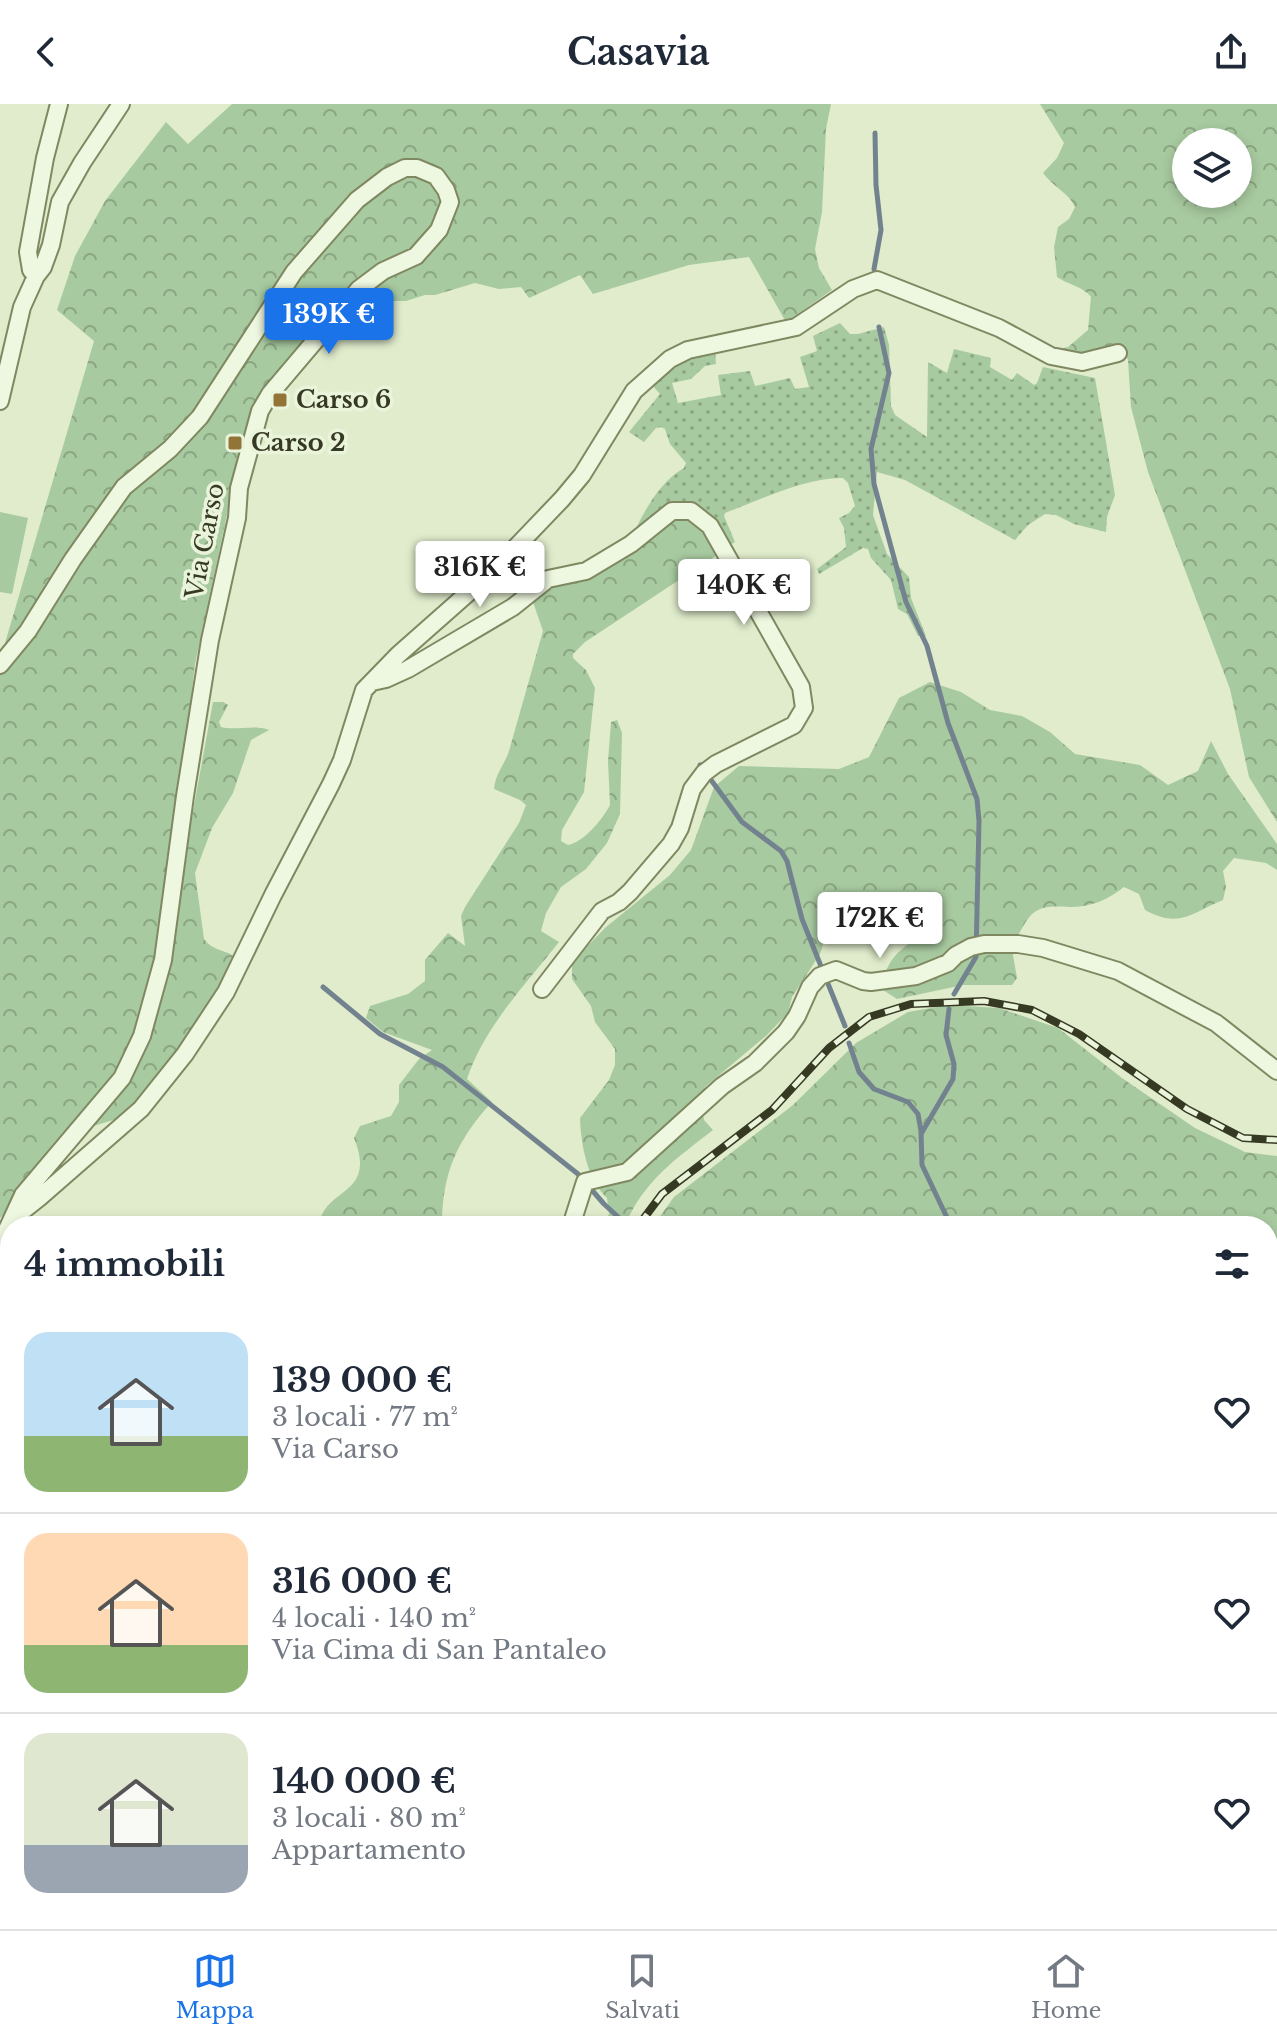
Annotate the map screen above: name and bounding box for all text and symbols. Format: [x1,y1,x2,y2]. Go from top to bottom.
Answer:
icon: back [24,30,68,74]
text: Casavia [567,30,710,75]
icon: share [1209,30,1253,74]
map controls [1172,128,1252,208]
button: layers [1172,128,1252,208]
pin: 139K € [264,288,394,356]
text: 139K € [283,298,375,330]
place label: Carso 6 [296,385,391,414]
marker: Carso 6 [271,391,289,409]
place label: Carso 2 [251,428,346,457]
marker: Carso 2 [226,434,244,452]
street label: Via Carso [179,481,230,602]
pin: 316K € [415,541,545,609]
text: 316K € [434,551,526,583]
pin: 140K € [679,559,809,627]
text: 140K € [696,569,792,601]
pin: 172K € [815,892,945,960]
text: 172K € [835,902,925,934]
icon: filters [1210,1242,1254,1286]
text: 4 immobili [24,1243,225,1285]
text: 139 000 € [272,1359,452,1401]
icon: home [88,1364,184,1460]
icon: heart [1210,1390,1254,1434]
text: 3 locali · 77 m² [272,1401,458,1433]
text: Via Carso [272,1433,399,1465]
text: 316 000 € [272,1560,452,1602]
icon: home [88,1565,184,1661]
icon: heart [1210,1591,1254,1635]
text: 4 locali · 140 m² [272,1602,476,1634]
text: Via Cima di San Pantaleo [272,1634,607,1666]
text: 140 000 € [272,1760,456,1802]
icon: home [88,1765,184,1861]
icon: heart [1210,1791,1254,1835]
text: 3 locali · 80 m² [272,1802,466,1834]
text: Appartamento [272,1834,466,1866]
tab: Mappa [176,1949,254,2024]
tab: Salvati [605,1949,680,2024]
tab: Home [1031,1949,1101,2024]

